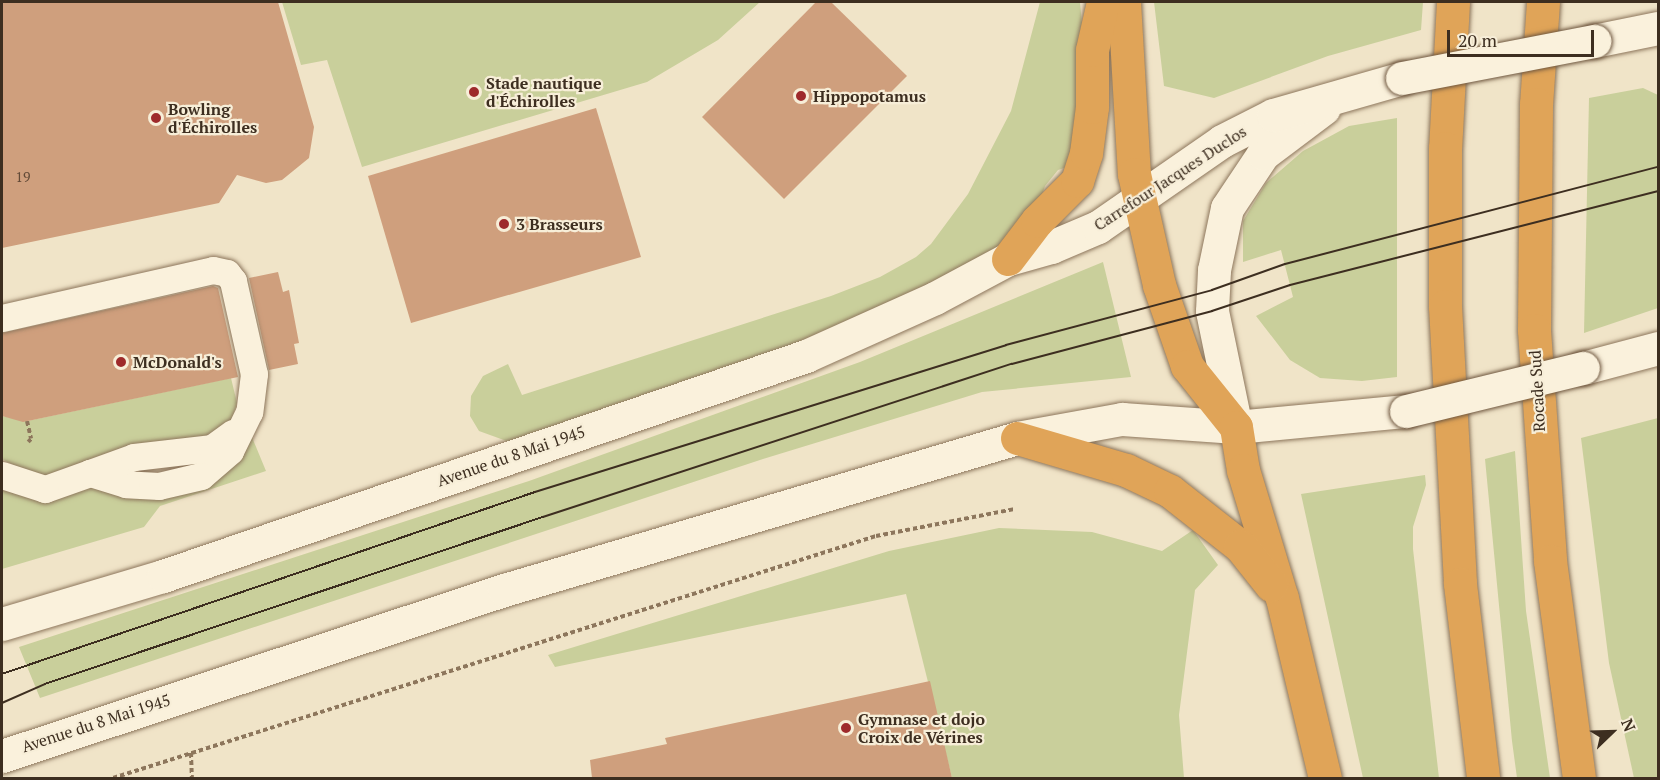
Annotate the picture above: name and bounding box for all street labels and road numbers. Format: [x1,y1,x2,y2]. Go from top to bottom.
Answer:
street label: Carrefour Jacques Duclos [1090,121,1250,235]
street label: Rocade Sud [1525,350,1549,432]
street label: Avenue du 8 Mai 1945 [434,422,588,490]
street label: Avenue du 8 Mai 1945 [19,690,173,756]

